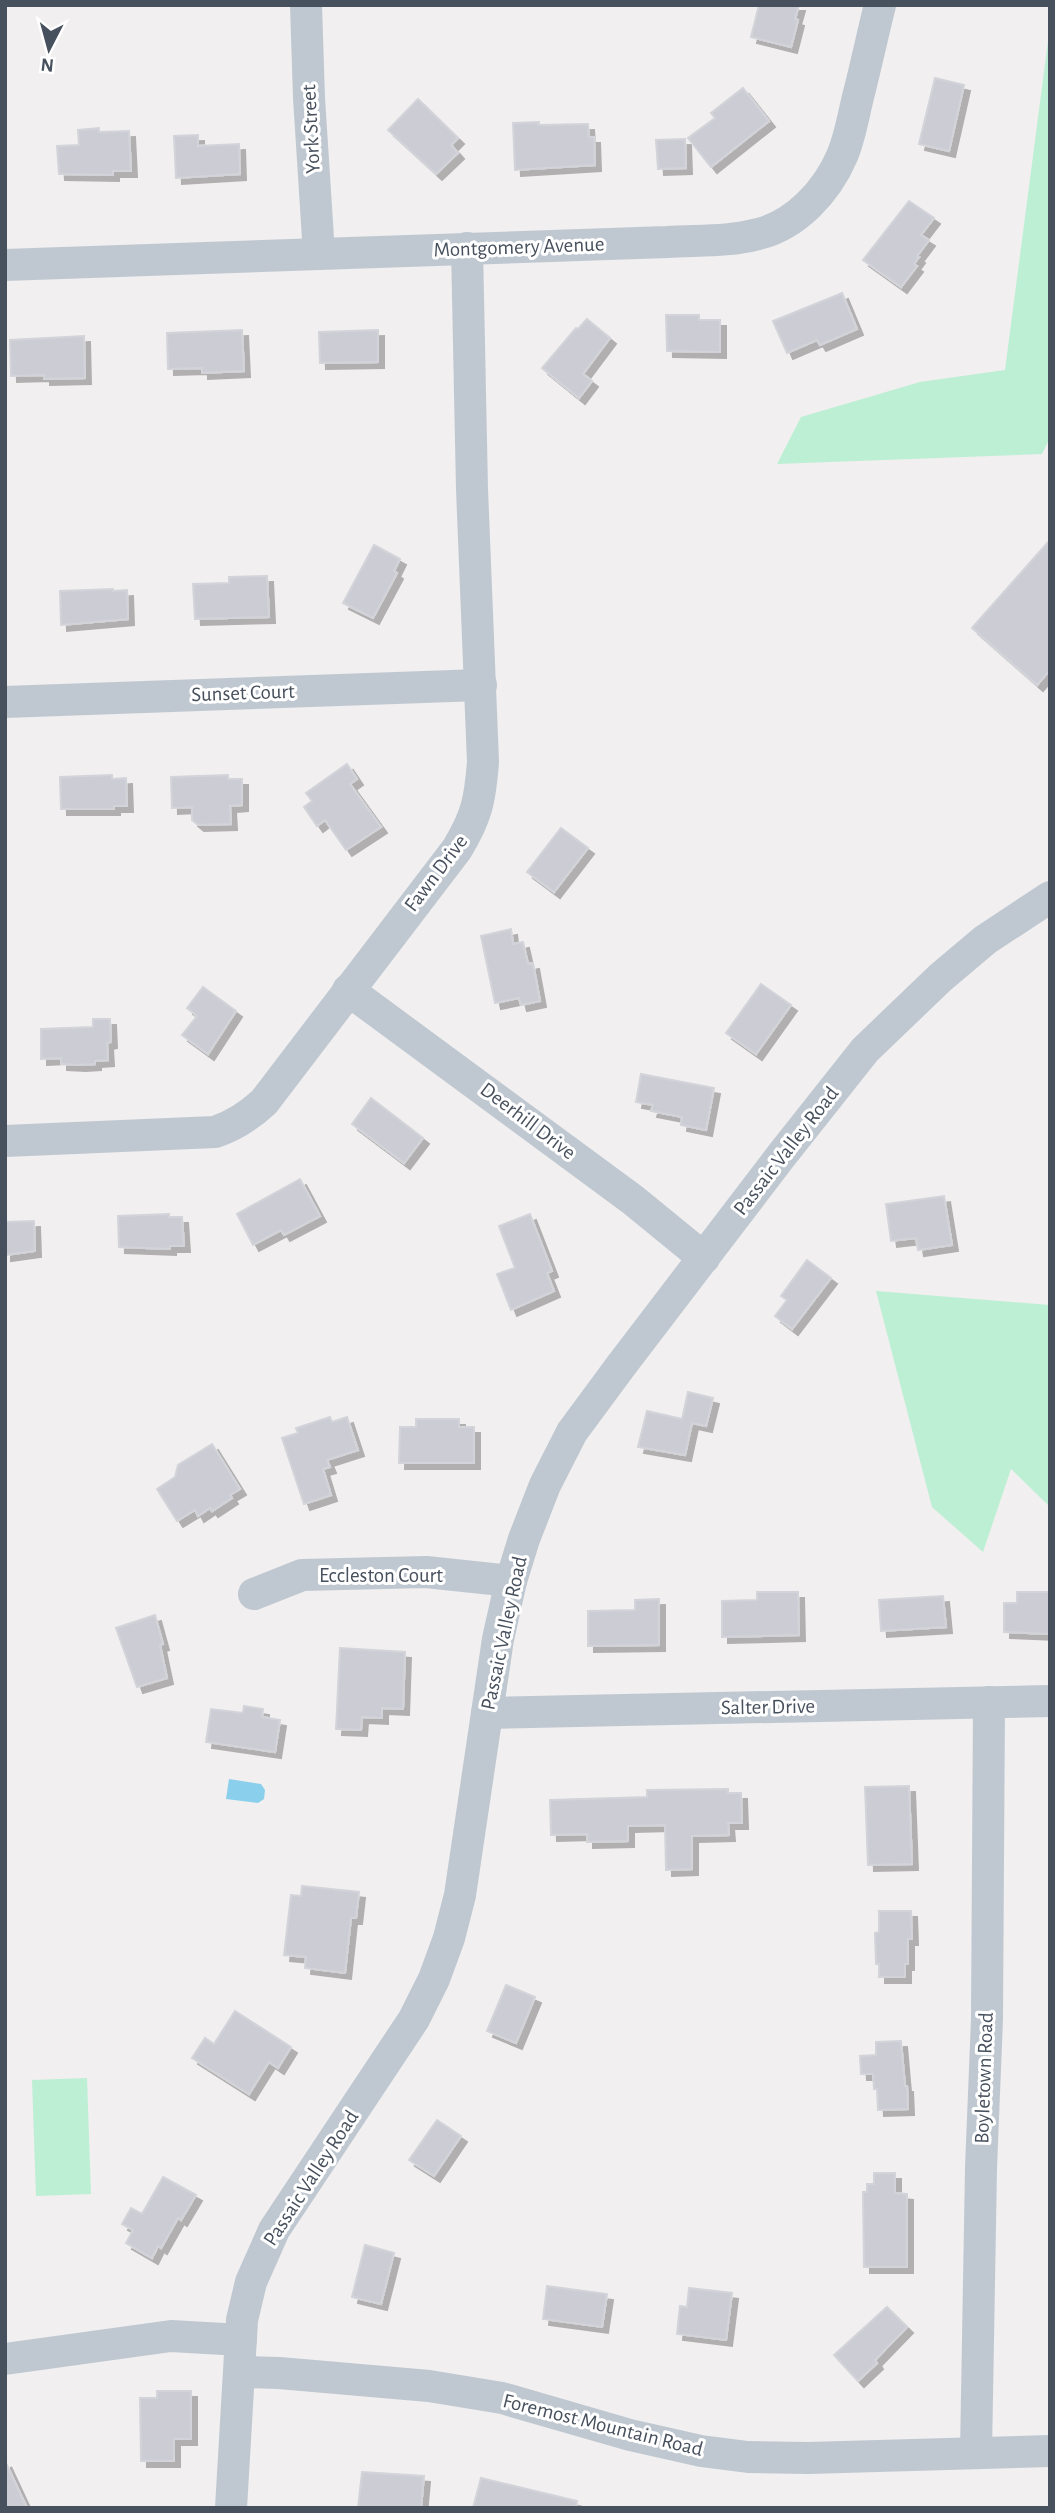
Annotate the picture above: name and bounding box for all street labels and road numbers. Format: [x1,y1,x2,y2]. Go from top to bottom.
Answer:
street label: York Street [298,84,324,174]
street label: Montgomery Avenue [433,234,605,260]
street label: Sunset Court [191,681,295,705]
street label: Fawn Drive [401,831,471,915]
street label: Deerhill Drive [476,1079,580,1163]
street label: Passaic Valley Road [730,1083,843,1219]
street label: Passaic Valley Road [477,1554,531,1712]
street label: Eccleston Court [319,1565,443,1586]
street label: Salter Drive [721,1696,815,1718]
street label: Boyletown Road [971,2012,997,2144]
street label: Passaic Valley Road [260,2107,363,2249]
street label: Foremost Mountain Road [501,2390,705,2460]

